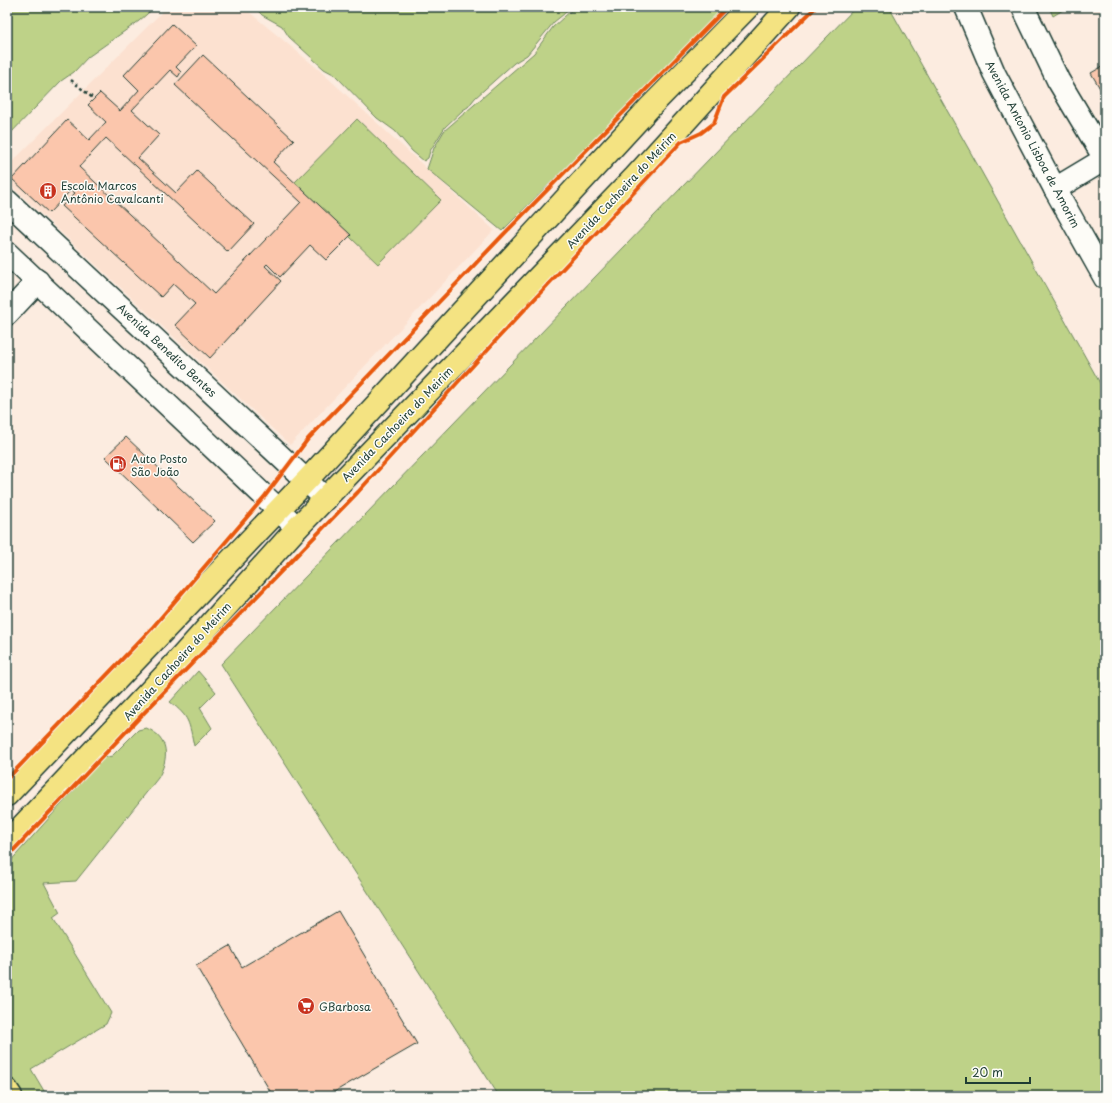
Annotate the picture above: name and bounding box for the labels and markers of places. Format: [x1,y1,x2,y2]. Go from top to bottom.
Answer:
place label: Escola Marcos Antônio Cavalcanti [61,177,164,207]
building icon: Escola Marcos Antônio Cavalcanti [38,181,58,201]
place label: Auto Posto São João [131,450,187,480]
fuel station icon: Auto Posto São João [108,454,128,474]
supermarket icon: GBarbosa [296,996,316,1016]
place label: GBarbosa [319,998,371,1015]

